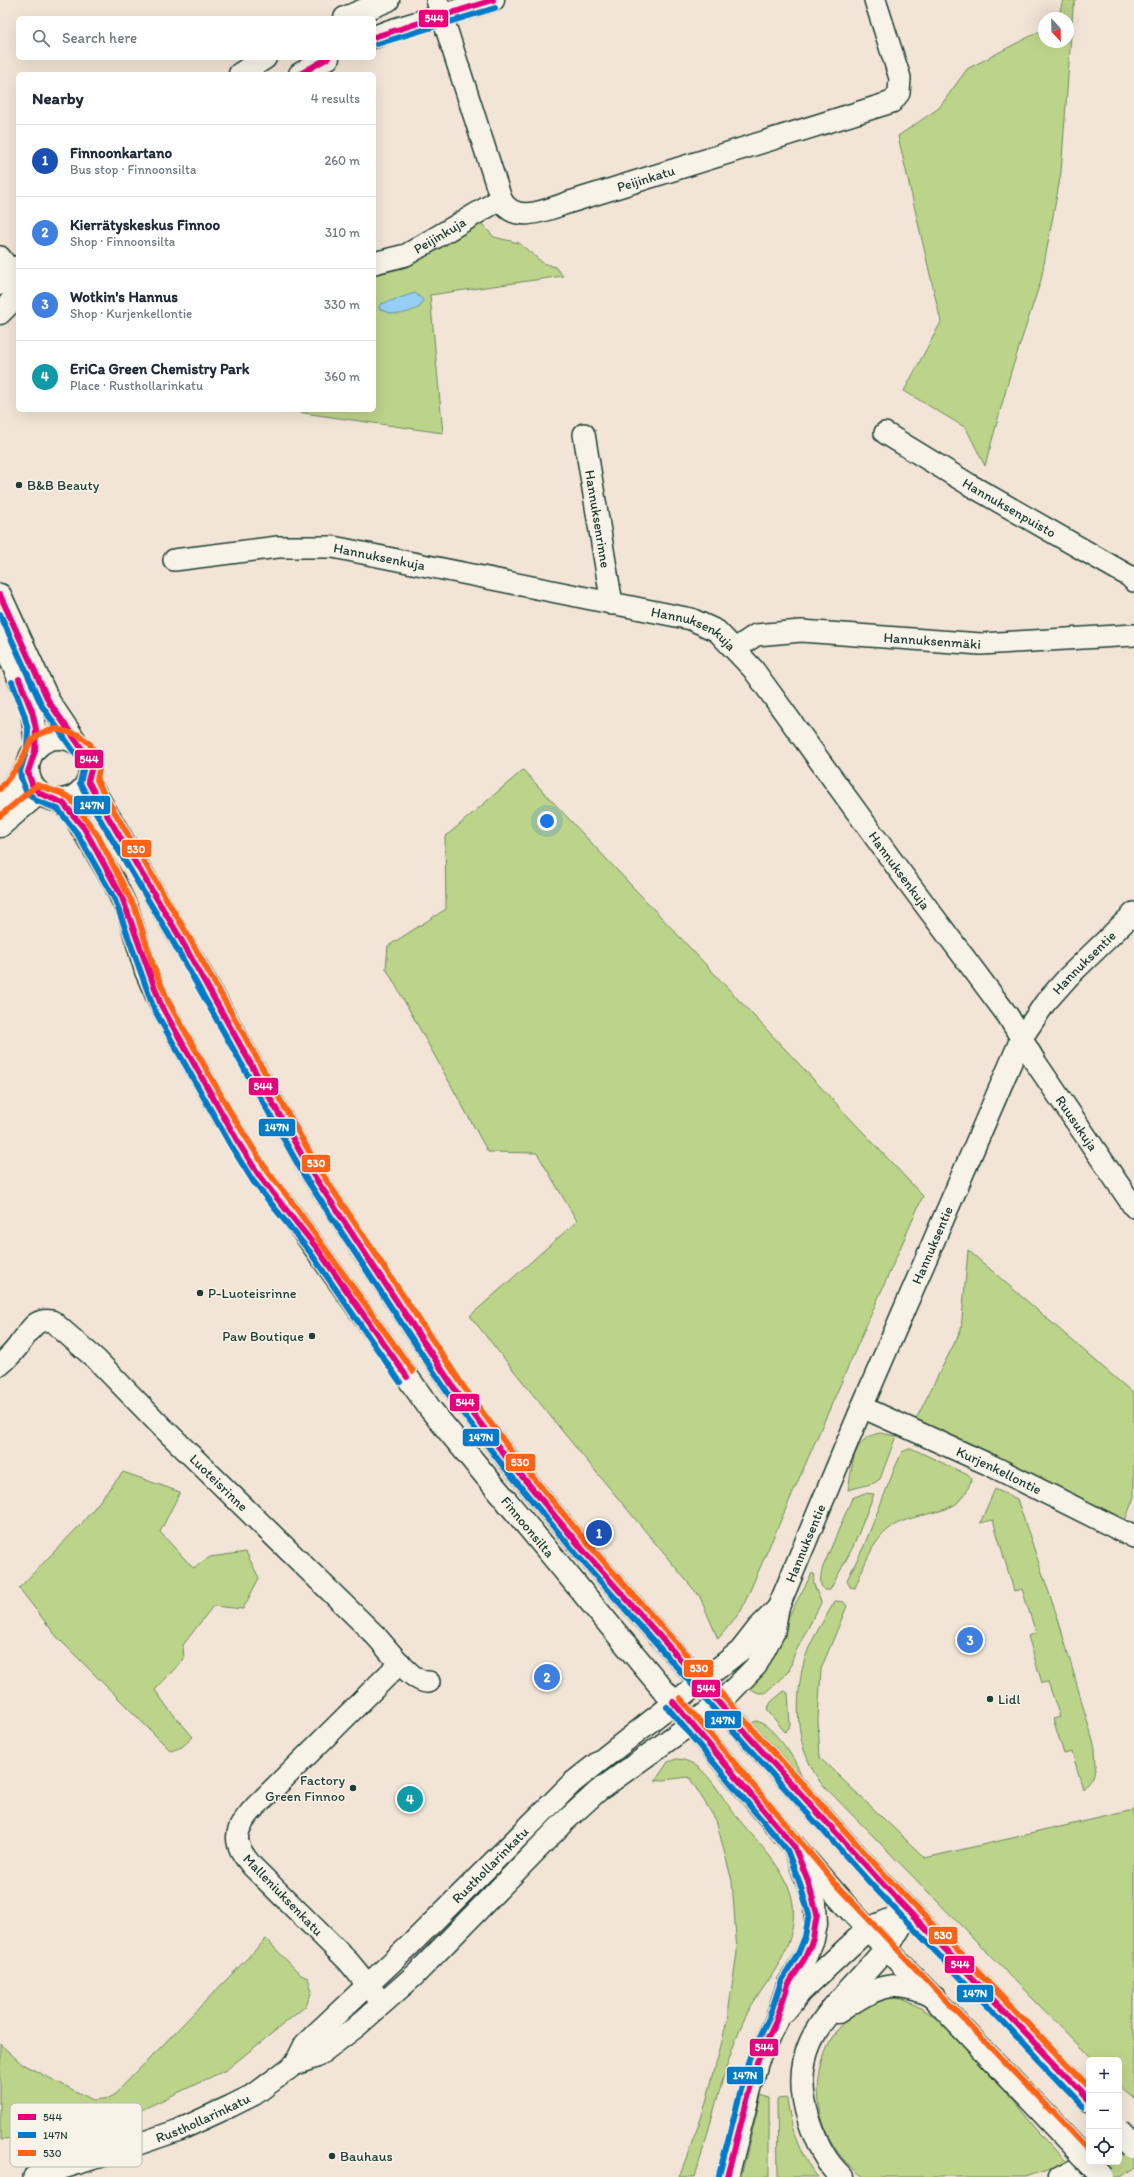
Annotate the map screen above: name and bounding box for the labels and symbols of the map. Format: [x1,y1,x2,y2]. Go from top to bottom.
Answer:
line badge: 544 [418,9,449,28]
text: 544 [425,12,444,25]
north arrow [1038,12,1074,48]
street label: Peijinkatu [615,161,677,195]
street label: Peijinkuja [410,213,469,257]
street label: Hannuksenrinne [582,469,614,569]
street label: Hannuksenpuisto [959,474,1059,541]
place label: B&B Beauty [27,477,100,494]
marker: B&B Beauty [14,480,24,490]
street label: Hannuksenkuja [332,539,427,574]
street label: Hannuksenkuja [650,603,740,654]
street label: Hannuksenmäki [883,628,982,652]
line badge: 544 [74,749,104,769]
text: 544 [80,753,99,766]
line badge: 147N [73,795,111,815]
text: 147N [80,799,104,812]
your location [537,811,557,831]
street label: Hannuksenkuja [865,828,934,913]
line badge: 530 [121,839,152,858]
text: 530 [127,843,145,856]
street label: Hannuksentie [1048,927,1120,998]
line badge: 544 [248,1077,279,1096]
text: 544 [254,1080,273,1093]
street label: Ruusukuja [1052,1092,1102,1154]
line badge: 147N [258,1118,296,1137]
text: 147N [265,1121,289,1134]
line badge: 530 [301,1154,331,1173]
text: 530 [307,1157,325,1170]
street label: Hannuksentie [908,1203,956,1287]
place label: P-Luoteisrinne [208,1285,297,1302]
marker: P-Luoteisrinne [195,1288,205,1298]
place label: Paw Boutique [222,1328,304,1345]
marker: Paw Boutique [307,1331,317,1341]
line badge: 544 [449,1393,480,1412]
text: 544 [456,1396,475,1409]
line badge: 147N [462,1428,500,1447]
text: 147N [469,1431,493,1444]
street label: Kurjenkellontie [954,1442,1045,1498]
street label: Luoteisrinne [186,1450,252,1515]
line badge: 530 [505,1453,536,1472]
text: 530 [511,1456,529,1469]
street label: Finnoonsilta [498,1493,558,1561]
street label: Hannuksentie [781,1501,829,1585]
pin: 1 [586,1518,612,1548]
pin: 3 [957,1625,983,1655]
line badge: 530 [683,1659,714,1678]
pin: 2 [534,1662,560,1692]
text: 530 [690,1662,708,1675]
line badge: 544 [691,1679,721,1698]
text: 544 [697,1682,716,1695]
place label: Lidl [998,1691,1020,1708]
marker: Lidl [985,1694,995,1704]
line badge: 147N [704,1710,742,1729]
text: 147N [711,1714,735,1727]
place label: Factory Green Finnoo [265,1772,345,1805]
marker: Factory Green Finnoo [348,1783,358,1793]
pin: 4 [397,1784,423,1814]
street label: Rusthollarinkatu [448,1823,532,1907]
street label: Malleniuksenkatu [239,1850,327,1940]
line badge: 530 [928,1926,958,1945]
text: 530 [934,1929,952,1942]
line badge: 544 [944,1955,975,1974]
text: 544 [951,1958,970,1971]
line badge: 147N [956,1984,994,2003]
text: 147N [963,1987,987,2000]
line badge: 544 [749,2038,779,2057]
text: 544 [755,2041,774,2054]
line badge: 147N [726,2066,764,2085]
text: 147N [733,2069,757,2082]
street label: Rusthollarinkatu [153,2089,253,2146]
legend [10,2103,142,2167]
text: 544 [43,2111,62,2124]
text: 147N [43,2129,68,2142]
text: 530 [43,2147,62,2160]
place label: Bauhaus [340,2148,393,2165]
marker: Bauhaus [327,2151,337,2161]

